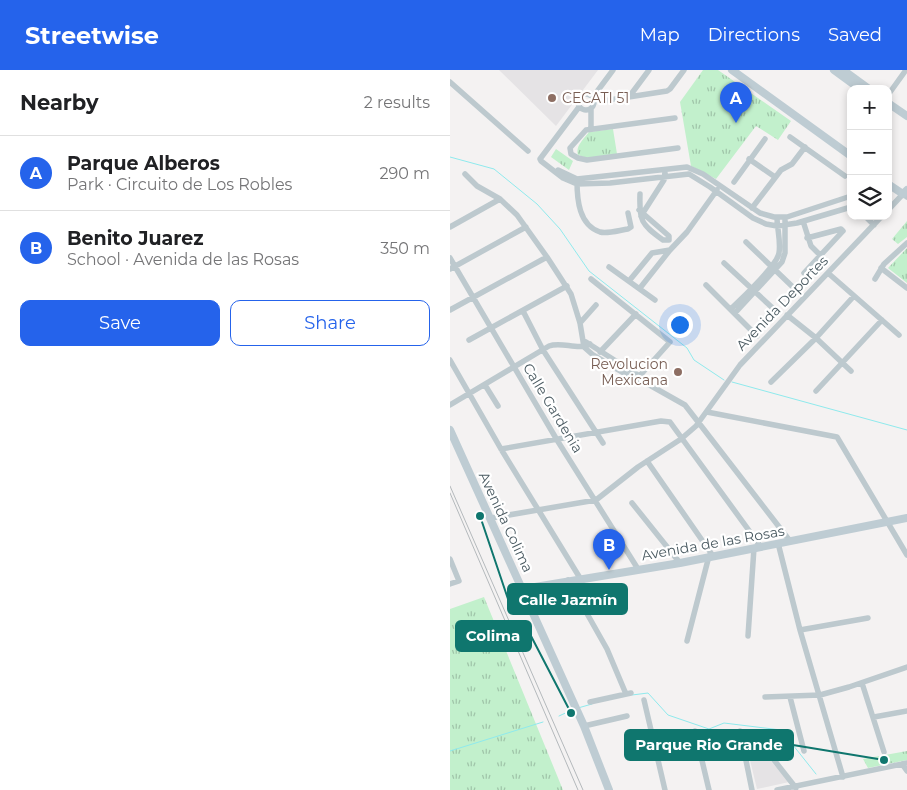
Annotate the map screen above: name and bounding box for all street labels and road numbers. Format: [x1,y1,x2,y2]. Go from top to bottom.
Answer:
street label: Avenida Deportes [732,252,832,354]
street label: Calle Gardenia [519,360,587,456]
street label: Avenida Colima [475,469,537,575]
street label: Avenida de las Rosas [640,522,786,564]

